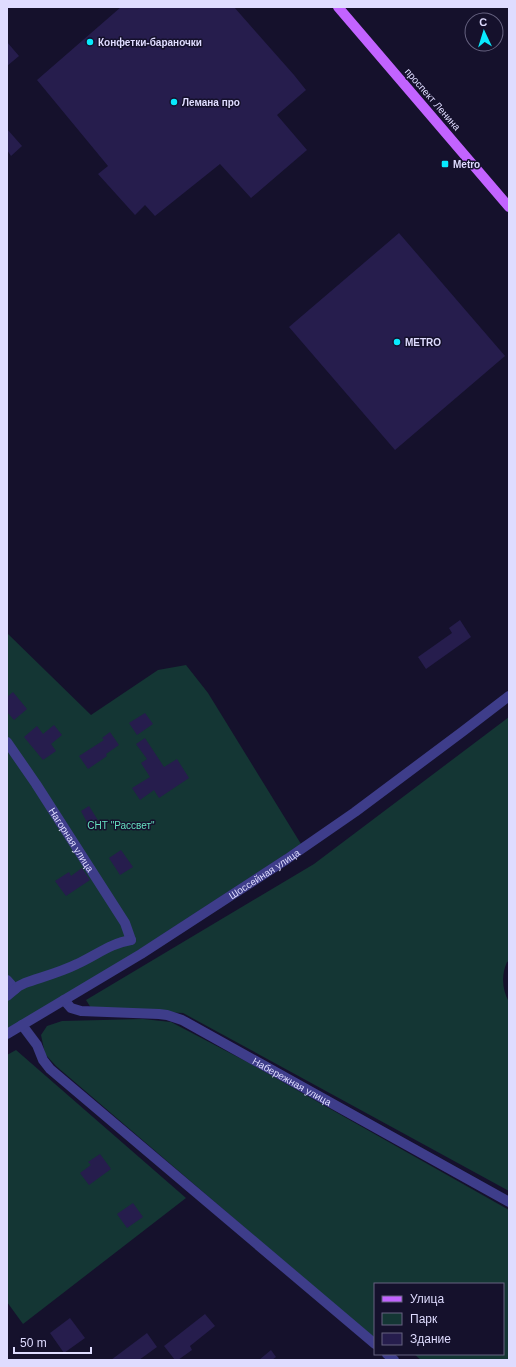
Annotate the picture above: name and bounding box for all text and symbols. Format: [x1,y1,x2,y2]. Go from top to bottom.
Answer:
north arrow [464,12,504,52]
text: С [479,16,488,28]
marker: Конфетки-бараночки [85,37,95,47]
place label: Конфетки-бараночки [98,37,202,48]
street label: проспект Ленина [403,66,463,133]
marker: Лемана про [169,97,179,107]
place label: Лемана про [182,97,240,108]
marker: Metro [440,159,450,169]
place label: Metro [453,159,480,170]
marker: METRO [392,337,402,347]
place label: METRO [405,337,441,348]
street label: Нагорная улица [47,806,96,874]
park label: СНТ "Рассвет" [87,820,155,831]
street label: Шоссейная улица [227,847,302,901]
street label: Набережная улица [251,1055,334,1108]
legend [374,1283,504,1355]
text: Улица [410,1292,444,1306]
text: Парк [410,1312,438,1326]
scale bar [14,1329,91,1355]
text: Здание [410,1332,451,1346]
text: 50 m [20,1336,47,1350]

